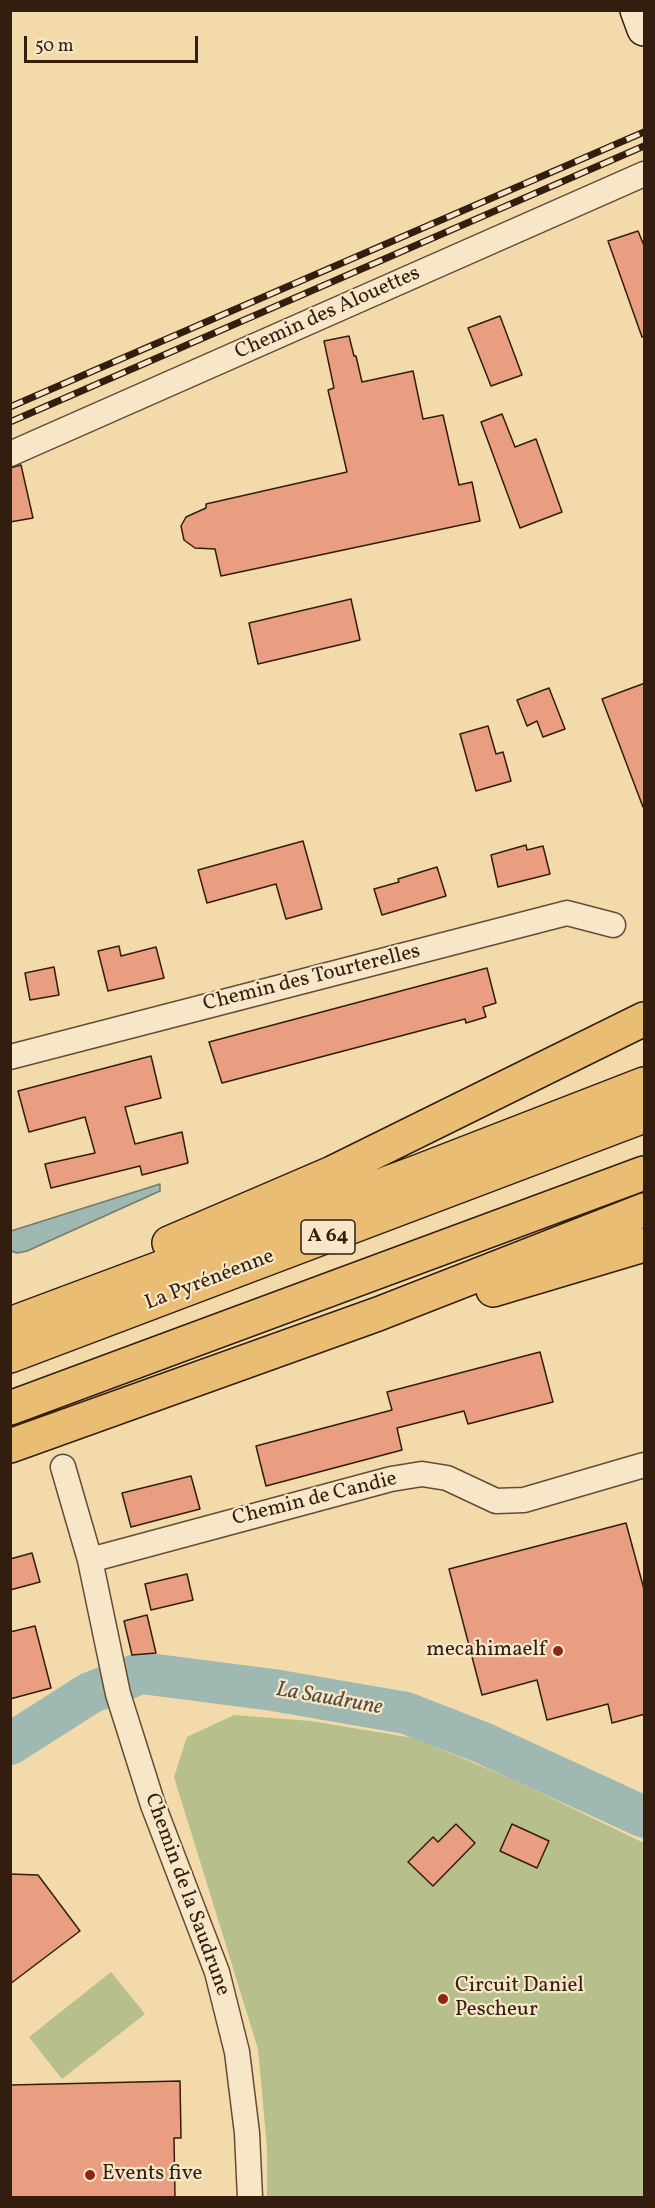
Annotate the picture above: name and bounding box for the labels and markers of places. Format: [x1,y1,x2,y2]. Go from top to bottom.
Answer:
place label: mecahimaelf [426,1638,546,1664]
marker: mecahimaelf [551,1644,565,1658]
place label: Circuit Daniel Pescheur [455,1974,584,2024]
marker: Circuit Daniel Pescheur [436,1992,450,2006]
place label: Events five [102,2162,203,2188]
marker: Events five [83,2168,97,2182]

